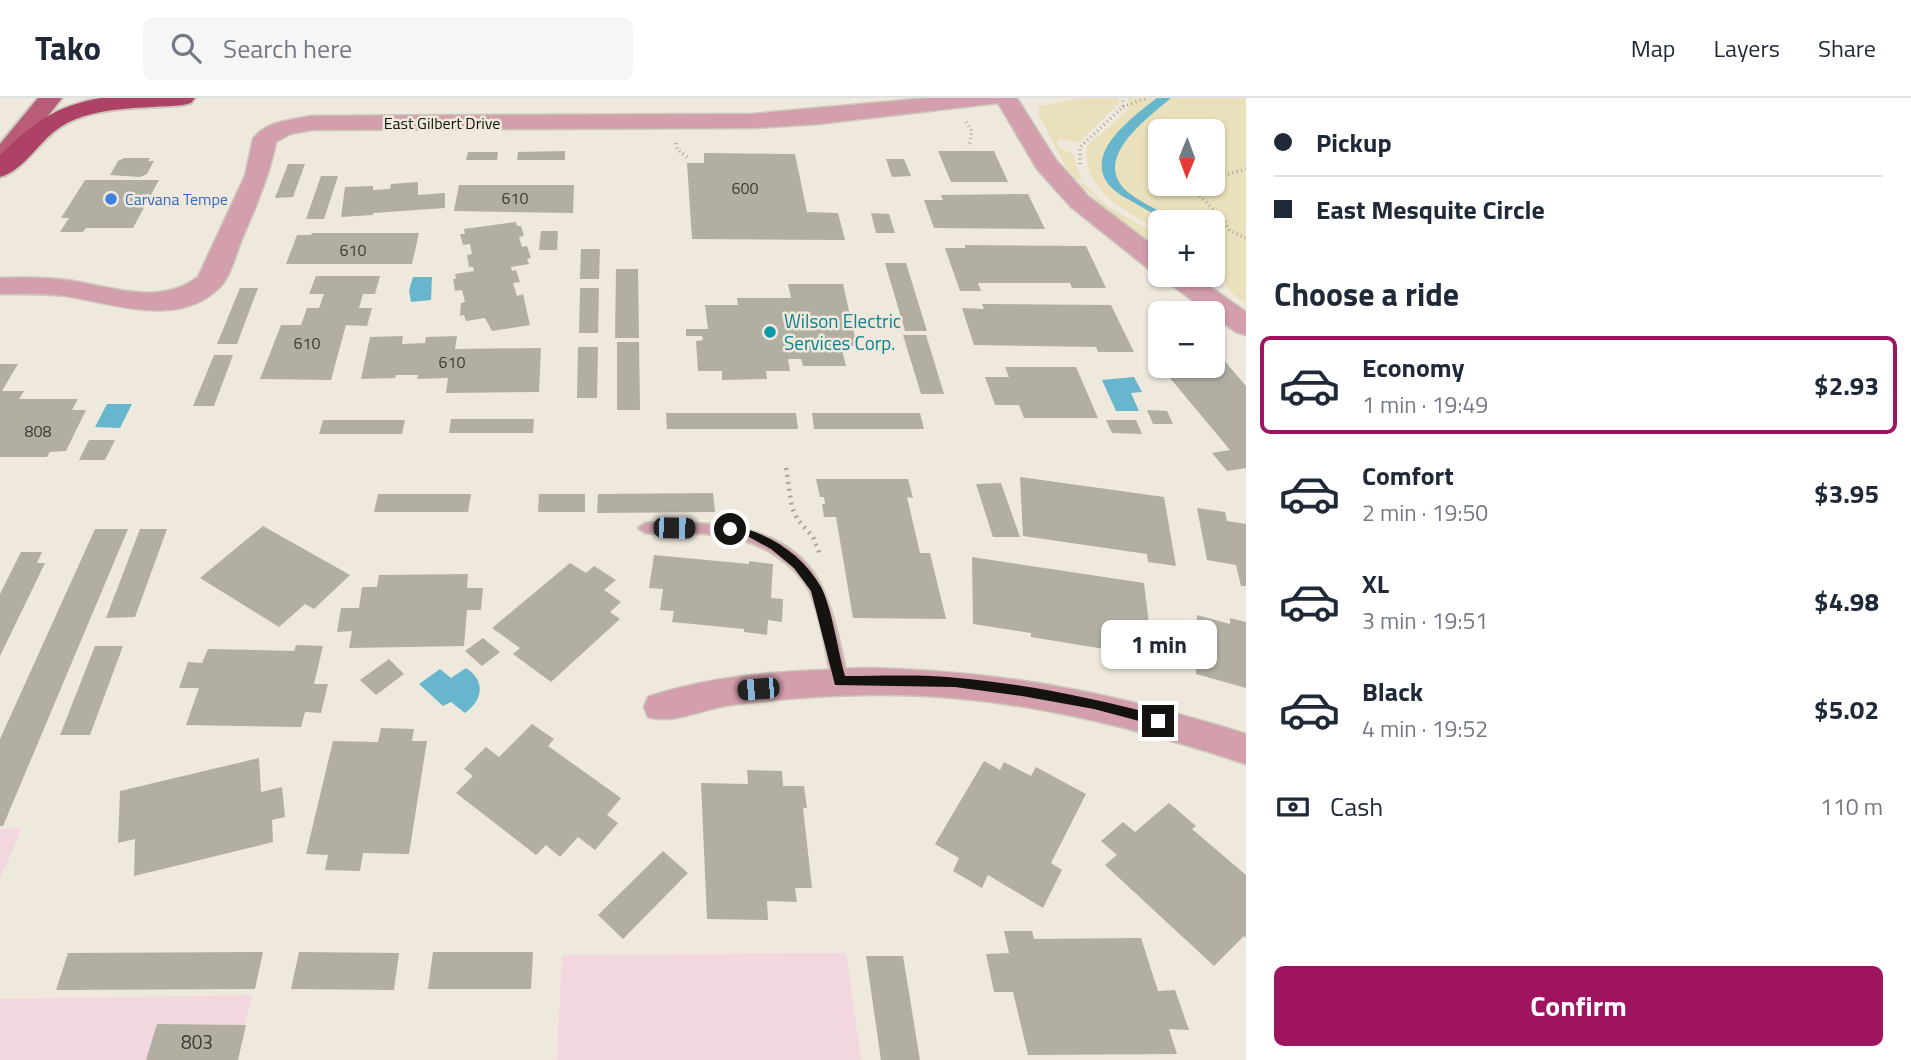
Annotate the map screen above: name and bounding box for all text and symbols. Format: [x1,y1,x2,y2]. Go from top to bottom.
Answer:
search box [143,17,633,80]
text: Tako [35,23,101,73]
icon: search [167,29,205,67]
text: Search here [223,29,352,68]
text: Map [1631,30,1676,66]
text: Layers [1714,30,1780,66]
text: Share [1818,30,1876,66]
street label: East Gilbert Drive [384,111,500,135]
north arrow [1148,119,1225,196]
map controls [1148,119,1225,378]
text: Pickup [1316,123,1392,162]
house number: 600 [732,176,758,200]
house number: 610 [502,186,528,210]
place label: Carvana Tempe [125,187,228,211]
text: East Mesquite Circle [1316,190,1545,229]
marker: Carvana Tempe [103,191,119,207]
button: + [1148,210,1225,287]
house number: 610 [340,238,366,262]
text: Choose a ride [1274,270,1459,318]
button: − [1148,301,1225,378]
place label: Wilson Electric Services Corp. [784,306,901,357]
marker: Wilson Electric Services Corp. [762,324,778,340]
house number: 610 [294,331,320,355]
text: Economy [1362,348,1464,387]
house number: 610 [439,350,465,374]
icon: car [1278,354,1341,417]
text: $2.93 [1814,366,1879,405]
text: 1 min · 19:49 [1362,387,1488,422]
house number: 808 [25,419,51,443]
text: Comfort [1362,456,1454,495]
icon: car [1278,462,1341,525]
text: $3.95 [1814,474,1879,513]
text: 2 min · 19:50 [1362,495,1488,530]
route start [714,513,746,545]
car [653,517,696,539]
text: XL [1362,564,1389,603]
icon: car [1278,570,1341,633]
text: $4.98 [1814,582,1879,621]
text: 3 min · 19:51 [1362,603,1488,638]
callout: 1 min [1100,620,1216,668]
text: 1 min [1131,627,1187,662]
text: Black [1362,672,1423,711]
car [737,677,780,701]
icon: car [1278,678,1341,741]
text: $5.02 [1814,690,1879,729]
route end [1142,705,1174,737]
text: 4 min · 19:52 [1362,711,1488,746]
text: Cash [1330,787,1383,826]
icon: cash [1274,788,1312,826]
text: 110 m [1820,789,1883,824]
button: Confirm [1274,966,1883,1046]
house number: 803 [181,1027,213,1056]

